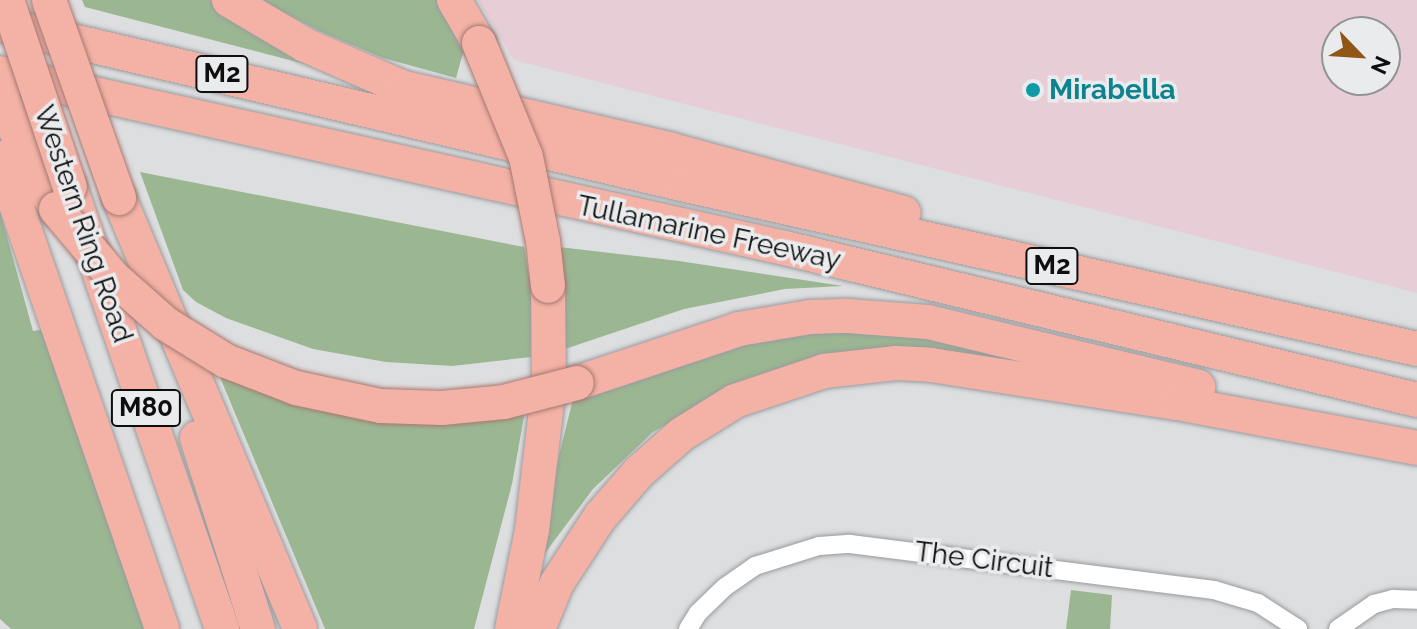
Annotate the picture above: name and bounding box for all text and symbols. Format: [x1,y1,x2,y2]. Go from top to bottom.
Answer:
north arrow [1321,16,1401,96]
road number: M2 [194,52,250,96]
text: N [1366,52,1396,78]
place label: Mirabella [1049,73,1176,107]
marker: Mirabella [1024,81,1042,99]
street label: Western Ring Road [27,101,139,347]
street label: Tullamarine Freeway [574,189,844,277]
road number: M2 [1024,244,1080,288]
road number: M80 [110,386,182,430]
street label: The Circuit [913,535,1055,585]

